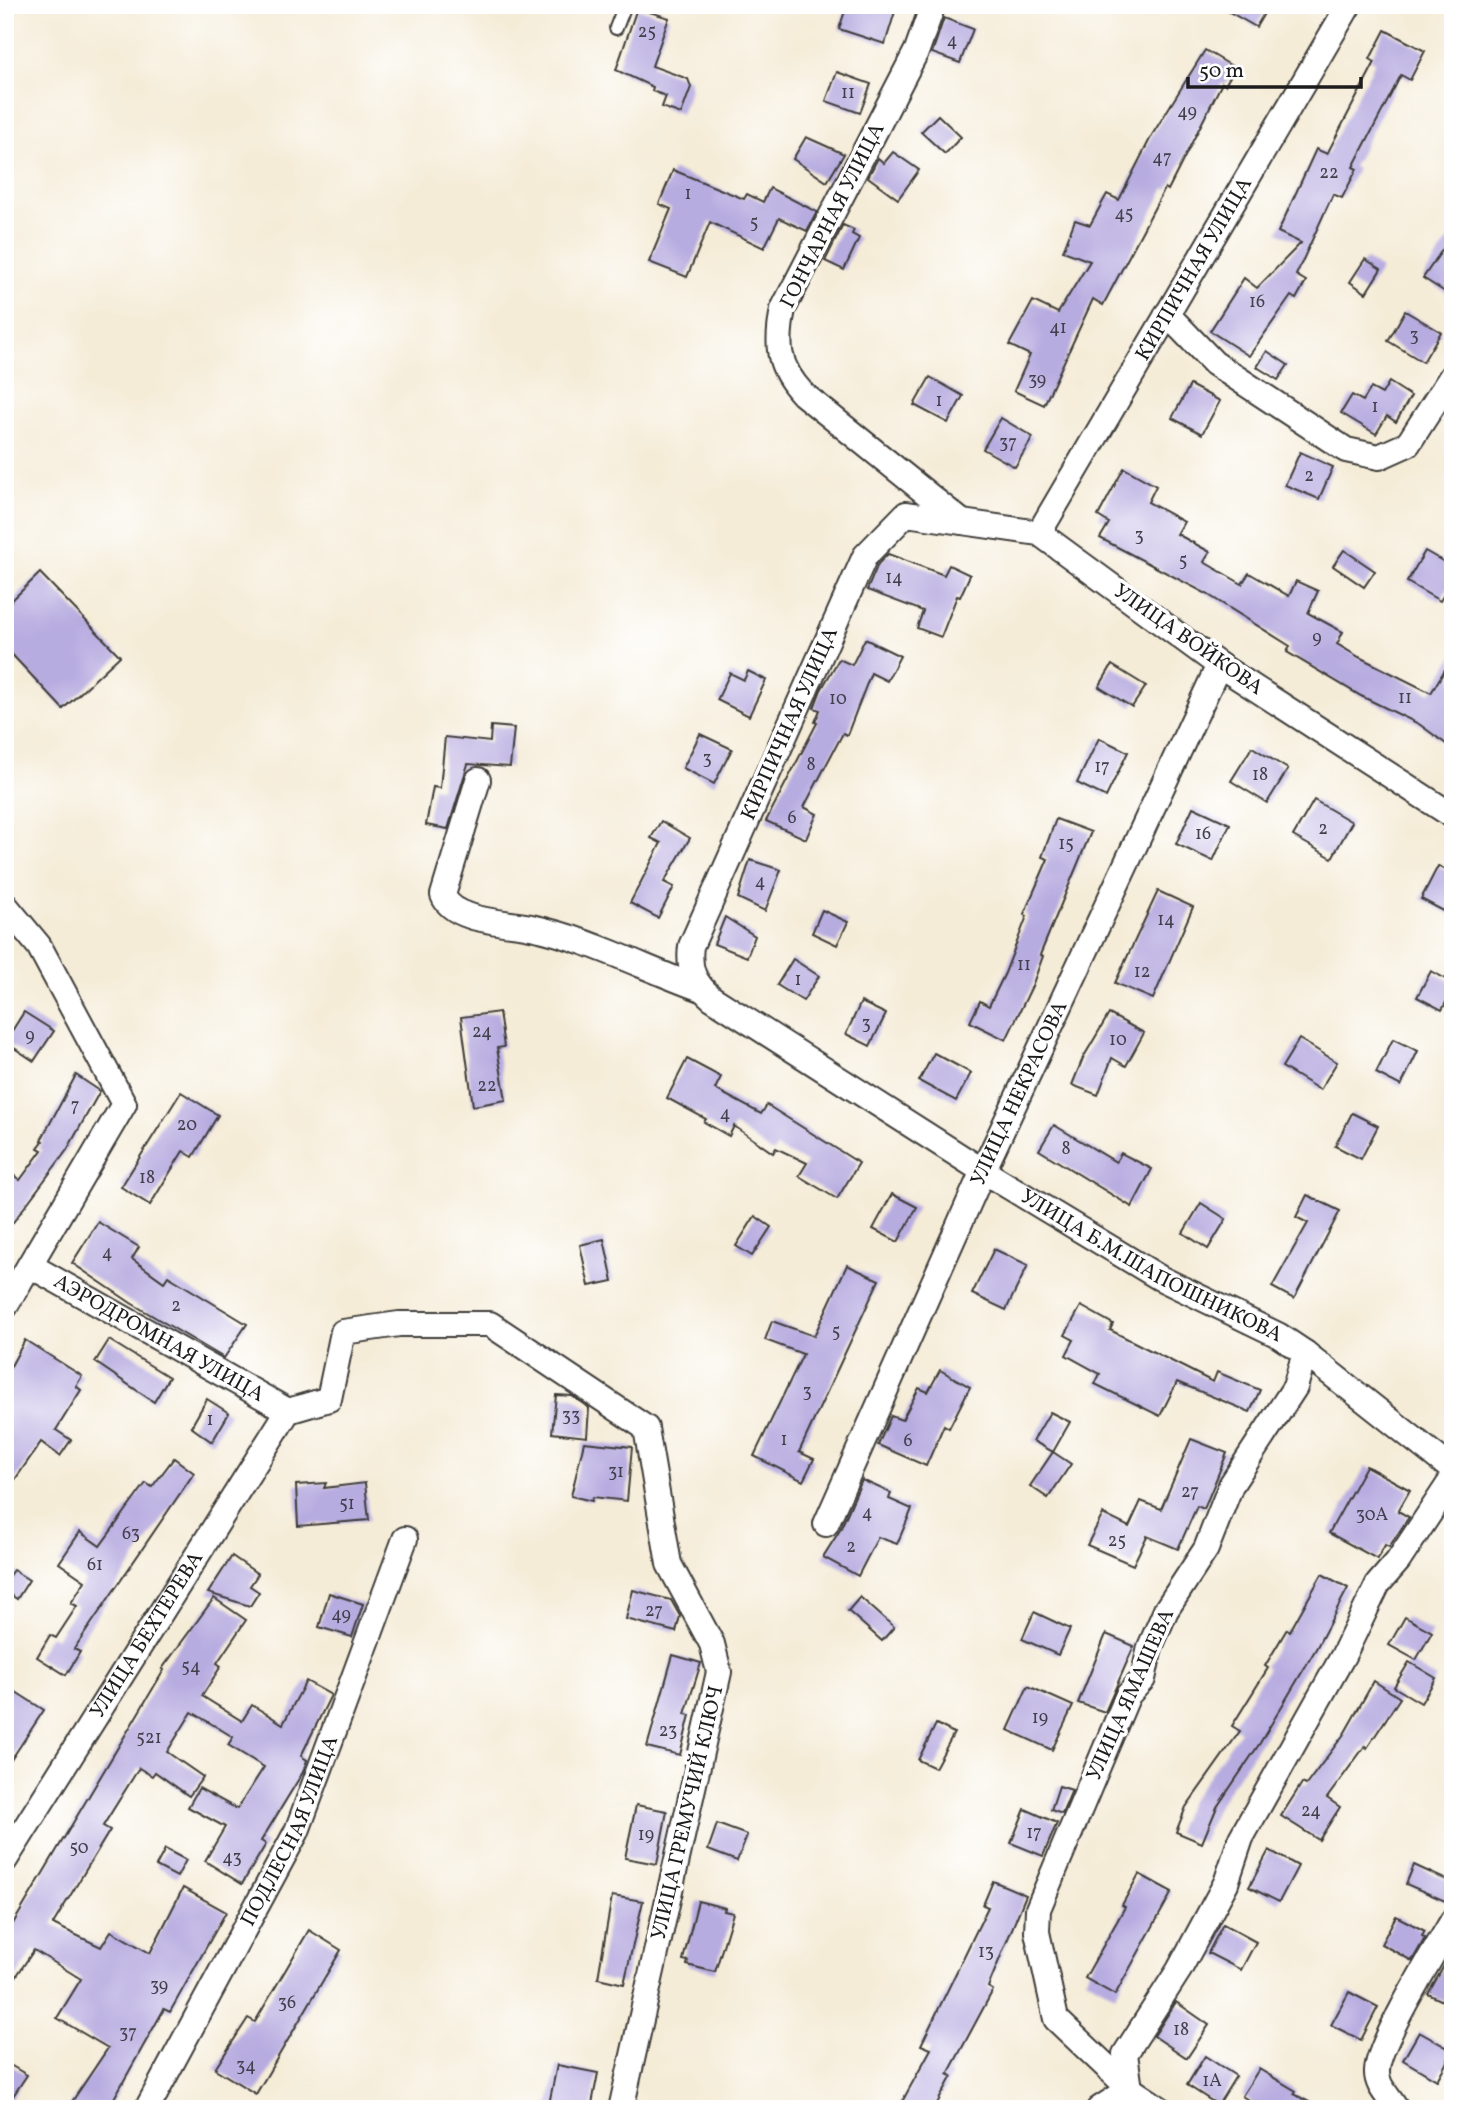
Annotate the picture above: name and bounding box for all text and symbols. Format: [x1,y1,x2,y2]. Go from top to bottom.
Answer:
house number: 25 [638,20,656,45]
house number: 4 [947,29,957,54]
scale bar [1188,46,1362,90]
text: 50 m [1199,57,1244,86]
house number: 11 [841,81,855,106]
house number: 49 [1177,100,1197,125]
street label: ГОНЧАРНАЯ УЛИЦА [774,118,892,314]
house number: 47 [1152,146,1172,171]
house number: 22 [1319,161,1339,186]
street label: КИРПИЧНАЯ УЛИЦА [1129,172,1259,366]
house number: 1 [685,182,691,207]
house number: 45 [1115,202,1133,227]
house number: 5 [750,211,758,236]
house number: 16 [1249,290,1265,315]
house number: 41 [1049,316,1067,341]
house number: 3 [1409,324,1419,349]
house number: 39 [1028,368,1046,393]
house number: 1 [936,389,942,414]
house number: 1 [1372,395,1378,420]
house number: 37 [999,431,1017,456]
house number: 2 [1304,464,1314,489]
house number: 3 [1134,524,1144,549]
house number: 5 [1179,549,1187,574]
house number: 14 [885,566,903,591]
street label: УЛИЦА ВОЙКОВА [1107,577,1269,703]
street label: КИРПИЧНАЯ УЛИЦА [734,623,846,825]
house number: 9 [1312,626,1322,651]
house number: 11 [1398,686,1412,711]
house number: 10 [829,687,847,712]
house number: 3 [702,747,712,772]
house number: 8 [806,753,816,778]
house number: 17 [1094,755,1110,780]
house number: 18 [1252,763,1268,788]
house number: 6 [787,806,797,831]
house number: 2 [1318,817,1328,842]
house number: 16 [1195,822,1211,847]
house number: 15 [1058,832,1074,857]
house number: 4 [755,870,765,895]
house number: 14 [1157,908,1175,933]
house number: 11 [1017,953,1031,978]
house number: 12 [1134,960,1150,985]
house number: 1 [795,968,801,993]
street label: УЛИЦА НЕКРАСОВА [964,996,1075,1190]
house number: 3 [861,1012,871,1037]
house number: 24 [472,1020,492,1045]
house number: 9 [25,1024,35,1049]
house number: 10 [1109,1028,1127,1053]
house number: 22 [477,1074,497,1099]
house number: 7 [71,1094,79,1119]
house number: 4 [720,1102,730,1127]
house number: 20 [177,1113,197,1138]
house number: 8 [1061,1137,1071,1162]
house number: 18 [139,1166,155,1191]
street label: УЛИЦА Б.М.ШАПОШНИКОВА [1015,1182,1288,1350]
house number: 4 [102,1241,112,1266]
street label: АЭРОДРОМНАЯ УЛИЦА [48,1267,270,1409]
house number: 2 [171,1294,181,1319]
house number: 5 [832,1320,840,1345]
house number: 3 [802,1380,812,1405]
house number: 33 [562,1404,580,1429]
house number: 1 [207,1408,213,1433]
house number: 1 [781,1428,787,1453]
house number: 6 [903,1429,913,1454]
house number: 31 [608,1460,624,1485]
house number: 27 [1181,1480,1199,1505]
house number: 51 [339,1492,355,1517]
house number: 4 [862,1501,872,1526]
house number: 30А [1356,1503,1389,1528]
house number: 63 [122,1522,140,1547]
house number: 25 [1108,1529,1126,1554]
house number: 2 [846,1535,856,1560]
street label: УЛИЦА БЕХТЕРЕВА [83,1546,211,1724]
house number: 61 [87,1553,103,1578]
house number: 27 [645,1599,663,1624]
house number: 49 [331,1603,351,1628]
street label: УЛИЦА ЯМАШЕВА [1080,1604,1182,1786]
house number: 54 [181,1655,201,1680]
street label: УЛИЦА ГРЕМУЧИЙ КЛЮЧ [645,1683,731,1943]
house number: 19 [1032,1706,1048,1731]
house number: 23 [659,1719,677,1744]
house number: 521 [136,1726,162,1751]
street label: ПОДЛЕСНАЯ УЛИЦА [234,1731,346,1932]
house number: 24 [1301,1799,1321,1824]
house number: 17 [1026,1821,1042,1846]
house number: 19 [638,1823,654,1848]
house number: 50 [69,1836,89,1861]
house number: 43 [222,1846,242,1871]
house number: 13 [978,1940,994,1965]
house number: 39 [150,1974,168,1999]
house number: 36 [278,1991,296,2016]
house number: 18 [1173,2018,1189,2043]
house number: 37 [119,2021,137,2046]
house number: 34 [236,2054,256,2079]
house number: 1А [1202,2069,1222,2094]

